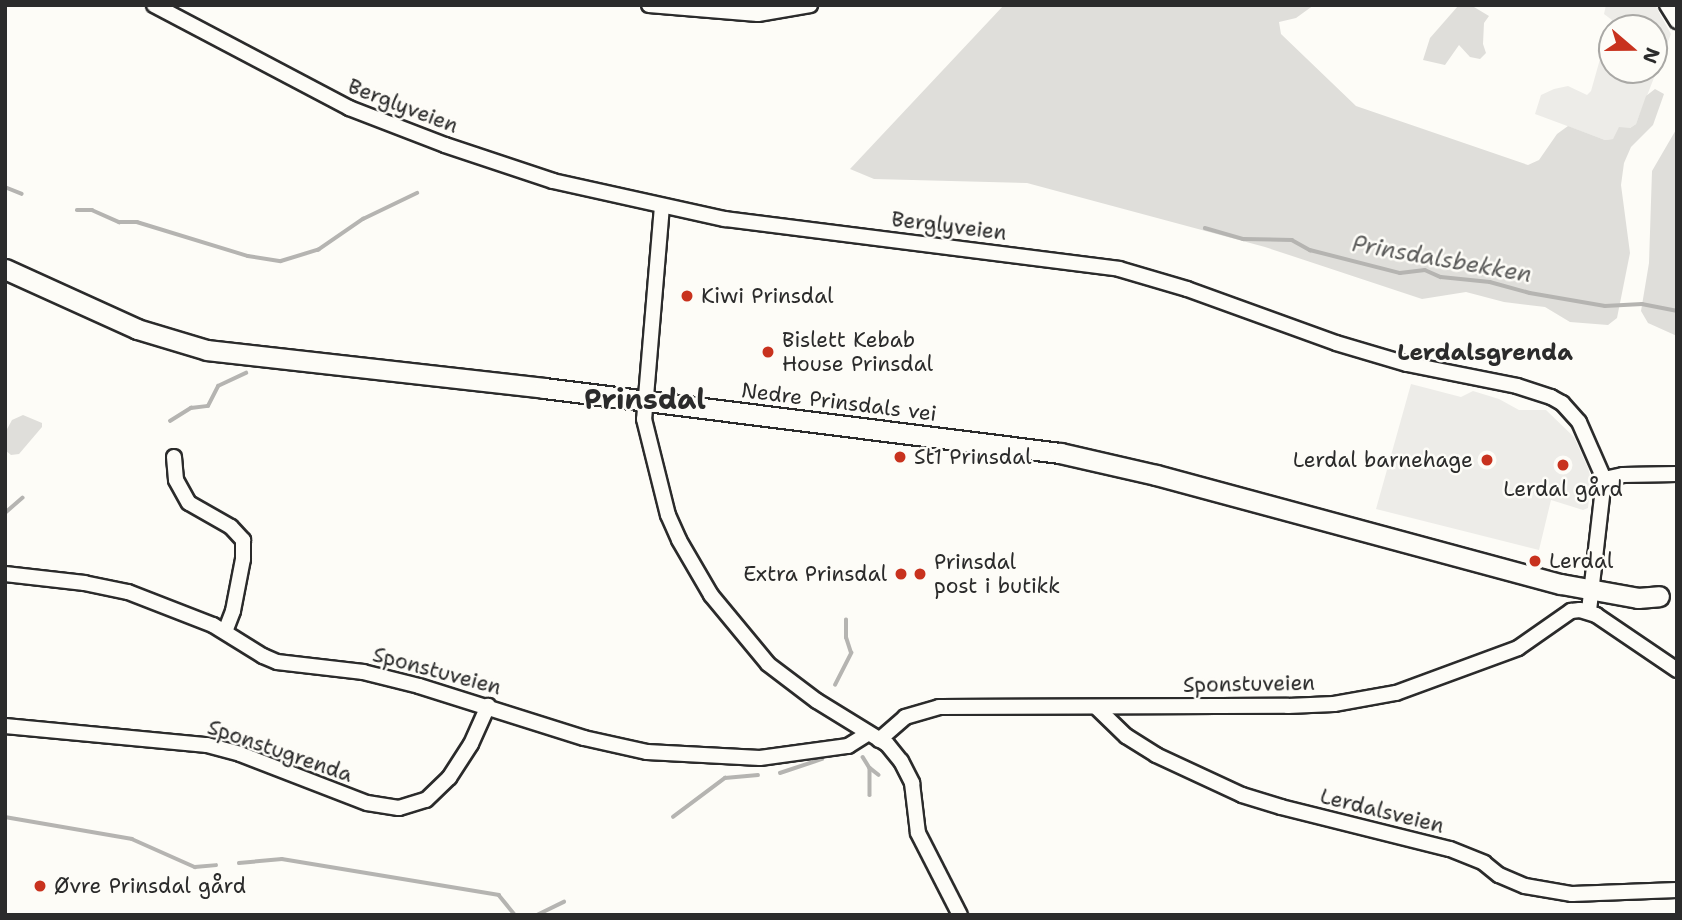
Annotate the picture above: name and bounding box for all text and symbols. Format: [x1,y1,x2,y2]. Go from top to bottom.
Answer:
north arrow [1598,14,1668,84]
text: N [1637,44,1666,67]
street label: Berglyveien [344,73,462,139]
street label: Berglyveien [890,206,1008,246]
water label: Prinsdalsbekken [1350,230,1534,288]
place label: Kiwi Prinsdal [701,283,833,309]
marker: Kiwi Prinsdal [679,288,695,304]
place label: Bislett Kebab House Prinsdal [782,327,933,377]
district label: Lerdalsgrenda [1397,338,1573,366]
marker: Bislett Kebab House Prinsdal [760,344,776,360]
street label: Nedre Prinsdals vei [740,378,938,426]
district label: Prinsdal [584,382,706,416]
place label: St1 Prinsdal [914,444,1031,470]
place label: Lerdal barnehage [1293,447,1473,473]
marker: St1 Prinsdal [892,449,908,465]
marker: Lerdal barnehage [1479,452,1495,468]
marker: Lerdal gård [1555,457,1571,473]
place label: Lerdal gård [1503,476,1623,502]
place label: Lerdal [1549,548,1613,574]
place label: Prinsdal post i butikk [934,549,1060,599]
marker: Lerdal [1527,553,1543,569]
place label: Extra Prinsdal [743,561,887,587]
marker: Extra Prinsdal [893,566,909,582]
marker: Prinsdal post i butikk [912,566,928,582]
street label: Sponstuveien [370,642,504,700]
street label: Sponstuveien [1183,670,1315,698]
street label: Sponstugrenda [204,714,356,788]
street label: Lerdalsveien [1317,783,1447,839]
place label: Øvre Prinsdal gård [54,873,246,899]
marker: Øvre Prinsdal gård [32,878,48,894]

